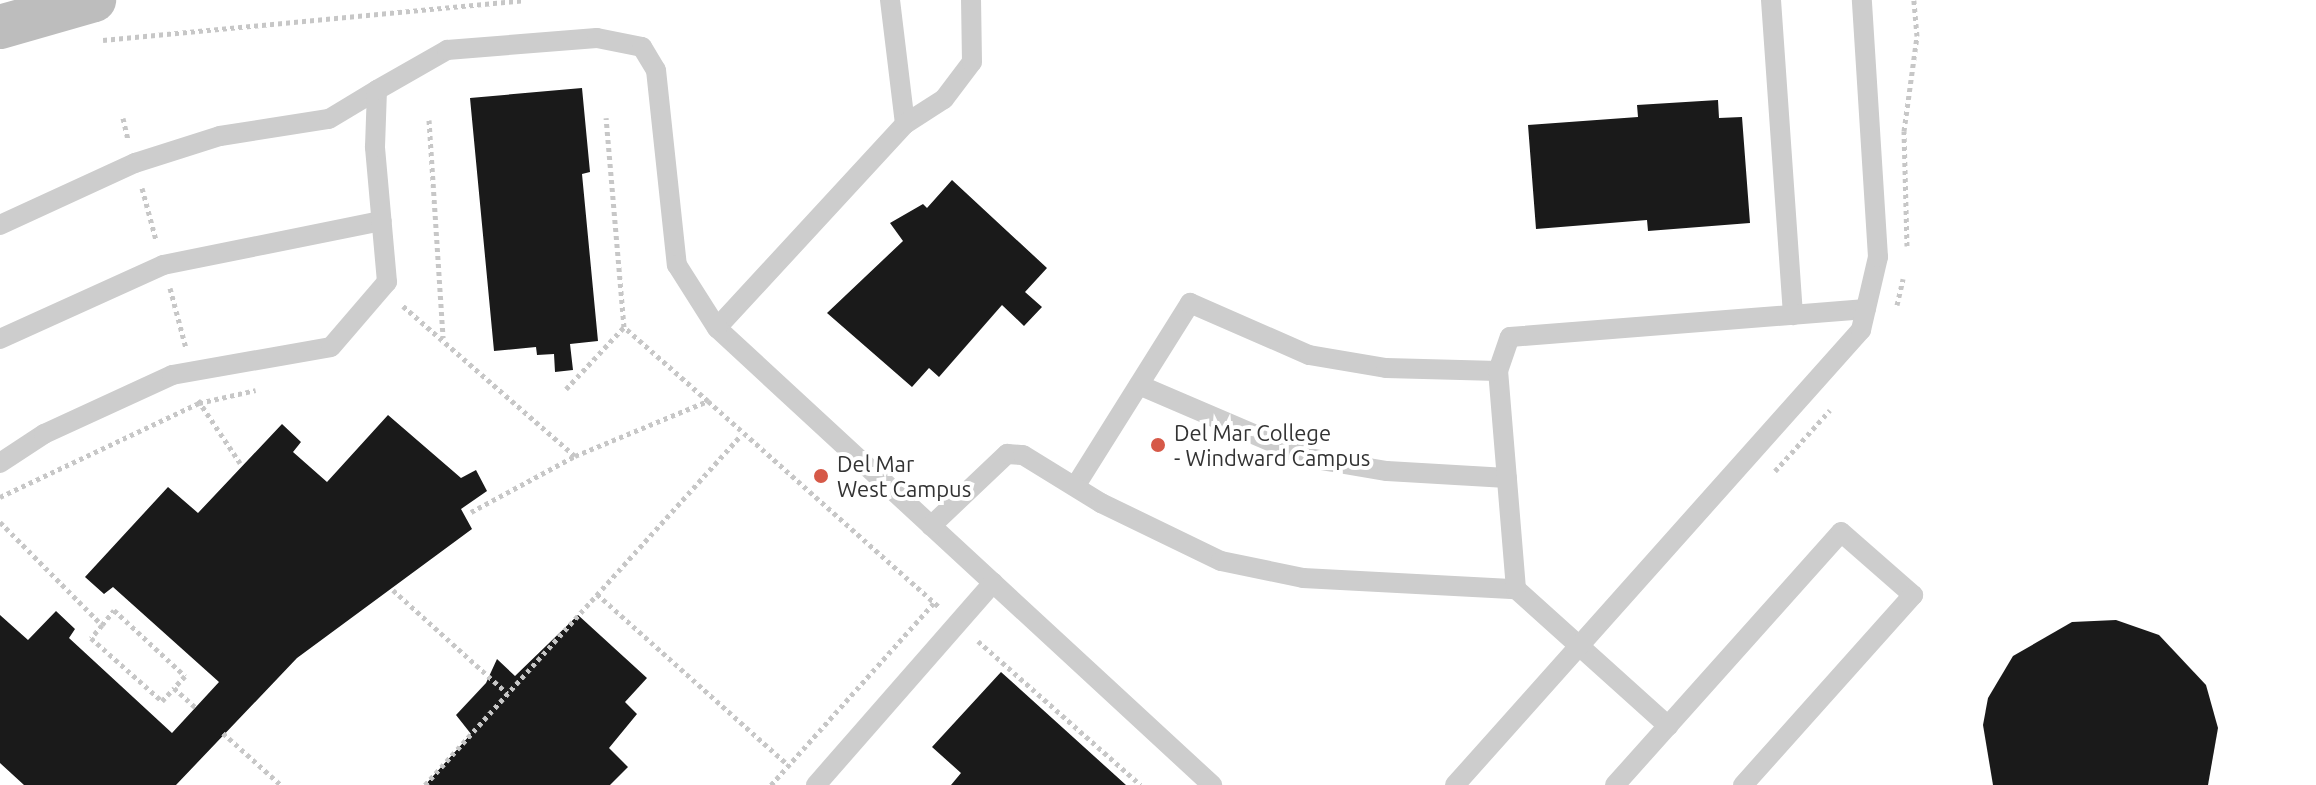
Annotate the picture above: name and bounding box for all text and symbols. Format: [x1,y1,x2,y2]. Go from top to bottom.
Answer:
place label: Del Mar College - Windward Campus [1174,419,1370,470]
marker: Del Mar College - Windward Campus [1149,436,1167,454]
place label: Del Mar West Campus [837,450,971,502]
marker: Del Mar West Campus [812,467,830,485]

